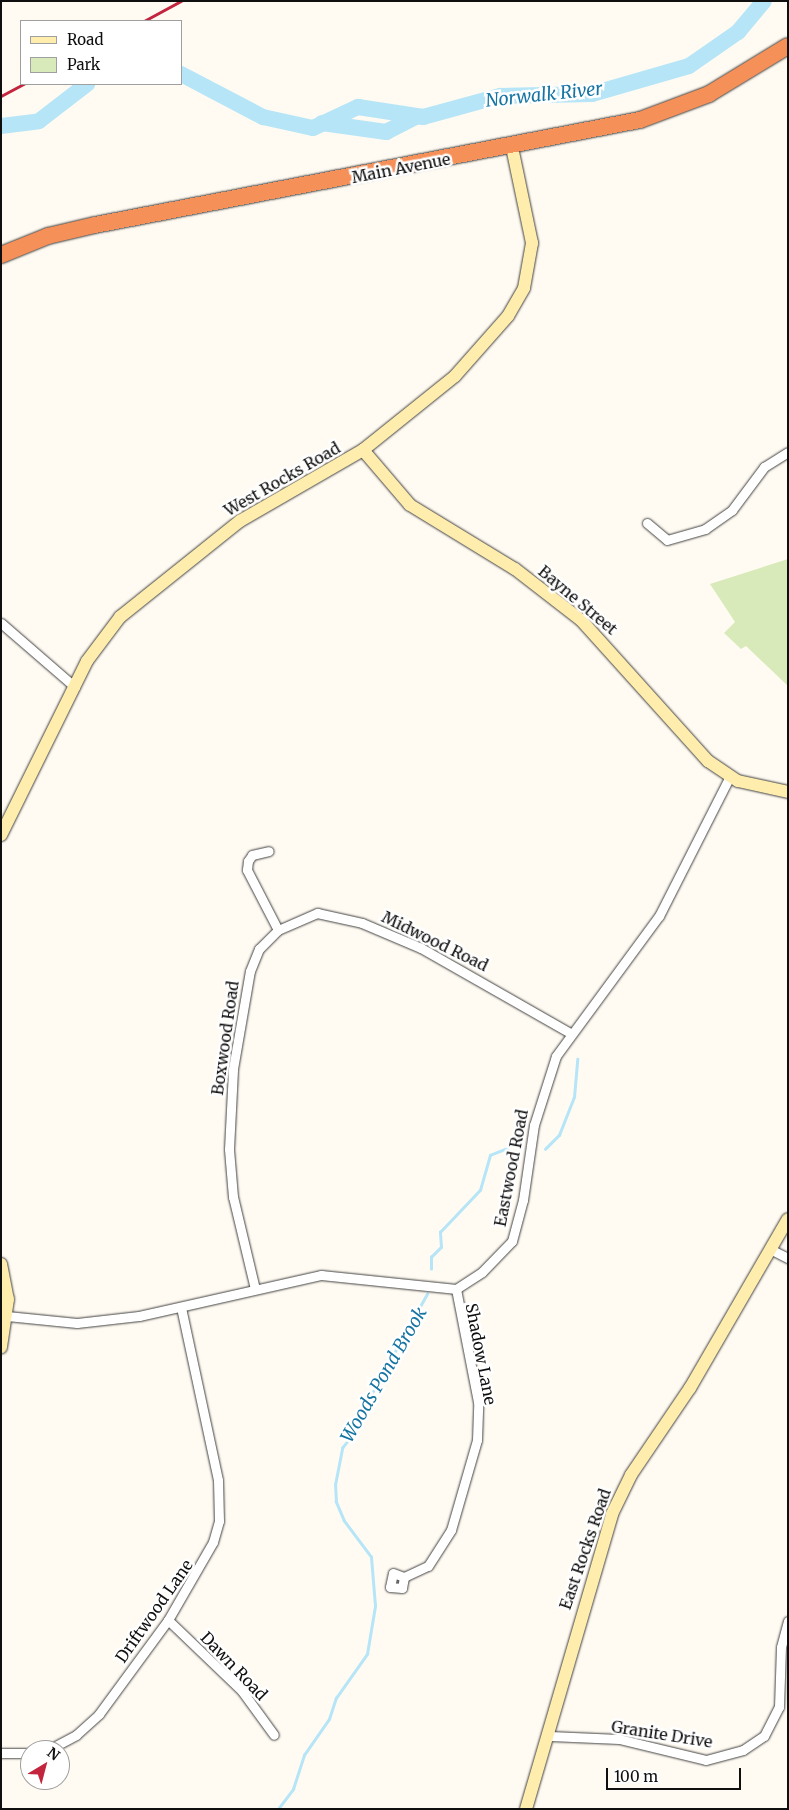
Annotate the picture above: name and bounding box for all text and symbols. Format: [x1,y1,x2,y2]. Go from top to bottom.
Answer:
legend [20,20,182,85]
text: Road [67,30,103,49]
text: Park [67,55,100,74]
water label: Norwalk River [484,78,604,112]
street label: Main Avenue [350,149,452,187]
street label: West Rocks Road [221,438,343,520]
street label: Bayne Street [535,561,621,639]
street label: Midwood Road [379,907,491,975]
street label: Boxwood Road [207,980,243,1096]
street label: Eastwood Road [490,1108,532,1228]
street label: Shadow Lane [462,1302,500,1406]
water label: Woods Pond Brook [336,1303,432,1447]
street label: East Rocks Road [555,1486,615,1612]
street label: Driftwood Lane [111,1556,197,1666]
street label: Dawn Road [197,1628,271,1704]
street label: Granite Drive [610,1717,714,1751]
north arrow [20,1740,70,1790]
text: N [44,1743,63,1764]
scale bar [609,1758,744,1790]
text: 100 m [614,1767,658,1786]

